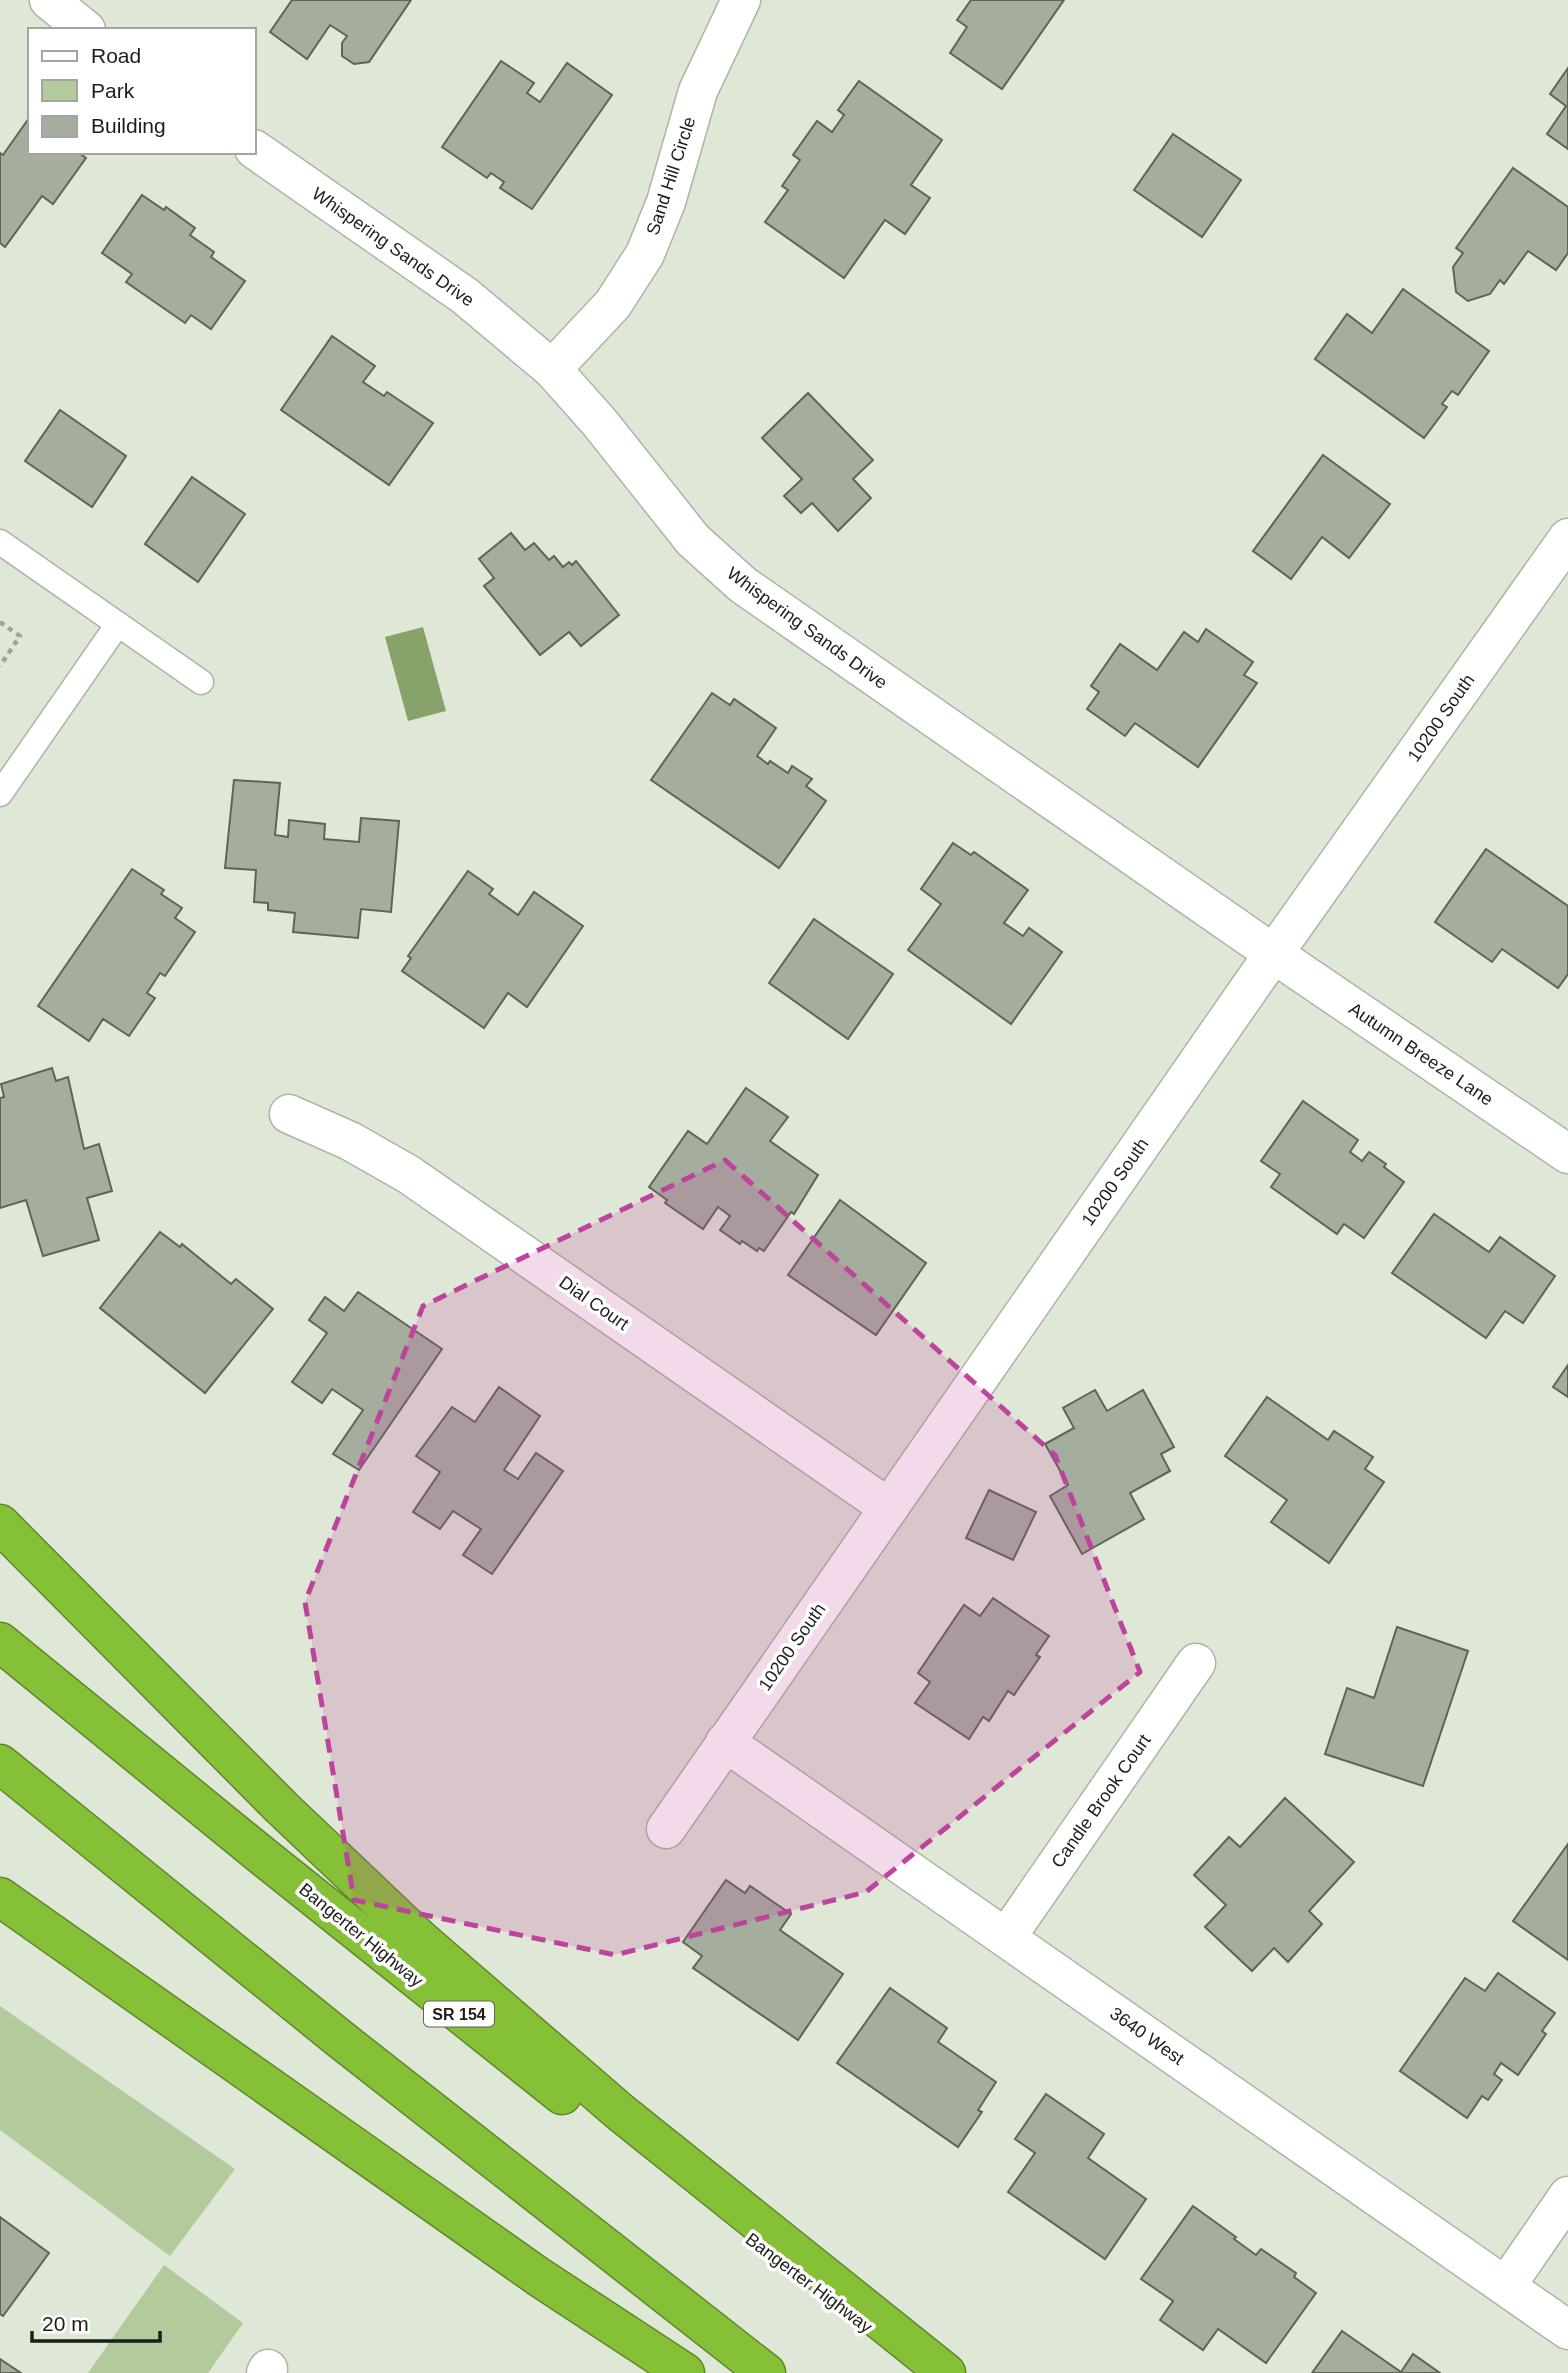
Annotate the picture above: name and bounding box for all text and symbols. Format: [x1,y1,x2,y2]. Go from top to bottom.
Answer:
legend [28,28,256,154]
text: Road [91,44,141,67]
text: Park [91,79,135,102]
text: Building [91,114,166,137]
street label: Sand Hill Circle [642,114,700,238]
street label: Whispering Sands Drive [308,183,478,311]
street label: Whispering Sands Drive [723,563,891,693]
street label: 10200 South [1404,670,1478,766]
street label: Autumn Breeze Lane [1345,998,1497,1110]
street label: 10200 South [1078,1134,1152,1230]
street label: Dial Court [555,1272,633,1334]
street label: 10200 South [755,1599,829,1695]
street label: Candle Brook Court [1047,1731,1155,1871]
street label: Bangerter Highway [295,1879,427,1991]
road number: SR 154 [424,2002,494,2026]
street label: 3640 West [1106,2003,1188,2069]
street label: Bangerter Highway [742,2229,876,2337]
scale bar [32,2300,159,2344]
text: 20 m [42,2312,89,2335]

